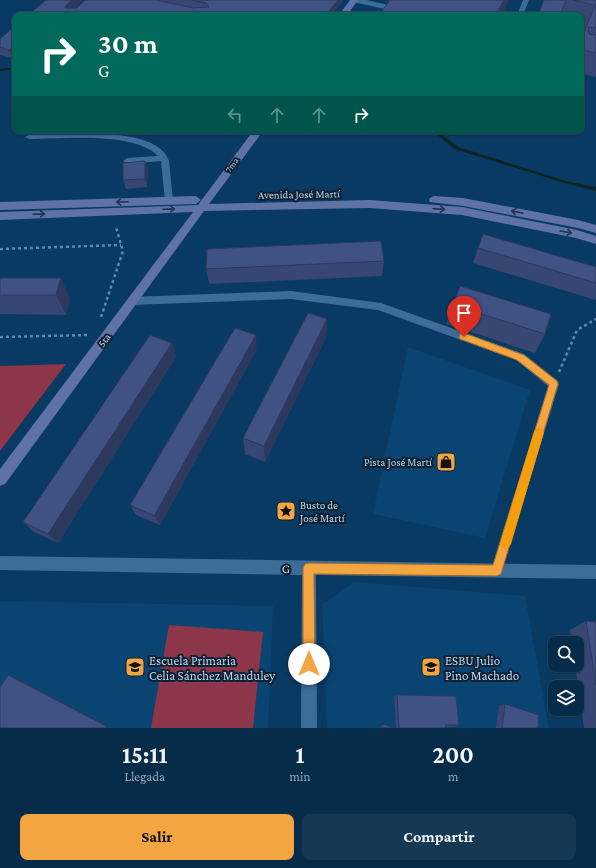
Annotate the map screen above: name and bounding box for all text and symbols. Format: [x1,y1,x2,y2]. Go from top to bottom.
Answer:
icon: right [32,28,84,80]
text: 30 m [98,28,158,59]
text: G [98,61,109,81]
icon: left [224,104,246,126]
icon: ahead [266,104,288,126]
icon: ahead [308,104,330,126]
icon: right [350,104,372,126]
street label: 7ma [223,156,241,174]
street label: Avenida José Martí [258,187,341,202]
one-way arrow [116,198,129,206]
one-way arrow [162,205,175,213]
one-way arrow [432,205,445,212]
one-way arrow [511,208,524,216]
one-way arrow [32,211,45,218]
one-way arrow [560,228,573,236]
pin [447,296,481,337]
icon: arrive [453,302,475,324]
street label: 5ta [95,331,113,349]
shop icon: Pista José Martí [435,451,457,473]
place label: Pista José Martí [364,456,433,469]
place label: Busto de José Martí [299,499,346,525]
place icon: Busto de José Martí [275,500,297,522]
street label: G [282,561,290,576]
map controls [548,636,584,716]
button: search [548,636,584,672]
position arrow [288,643,330,685]
place label: Escuela Primaria Celia Sánchez Manduley [149,653,276,683]
place label: ESBU Julio Pino Machado [445,653,519,683]
school or university icon: Escuela Primaria Celia Sánchez Manduley [124,656,146,678]
school or university icon: ESBU Julio Pino Machado [420,656,442,678]
button: layers [548,680,584,716]
text: 15:11 [122,741,167,768]
text: 1 [295,741,304,768]
text: 200 [433,741,474,768]
text: Llegada [124,769,165,784]
text: min [290,769,310,784]
text: m [448,769,458,784]
button: Salir [20,814,294,860]
button: Compartir [302,814,576,860]

